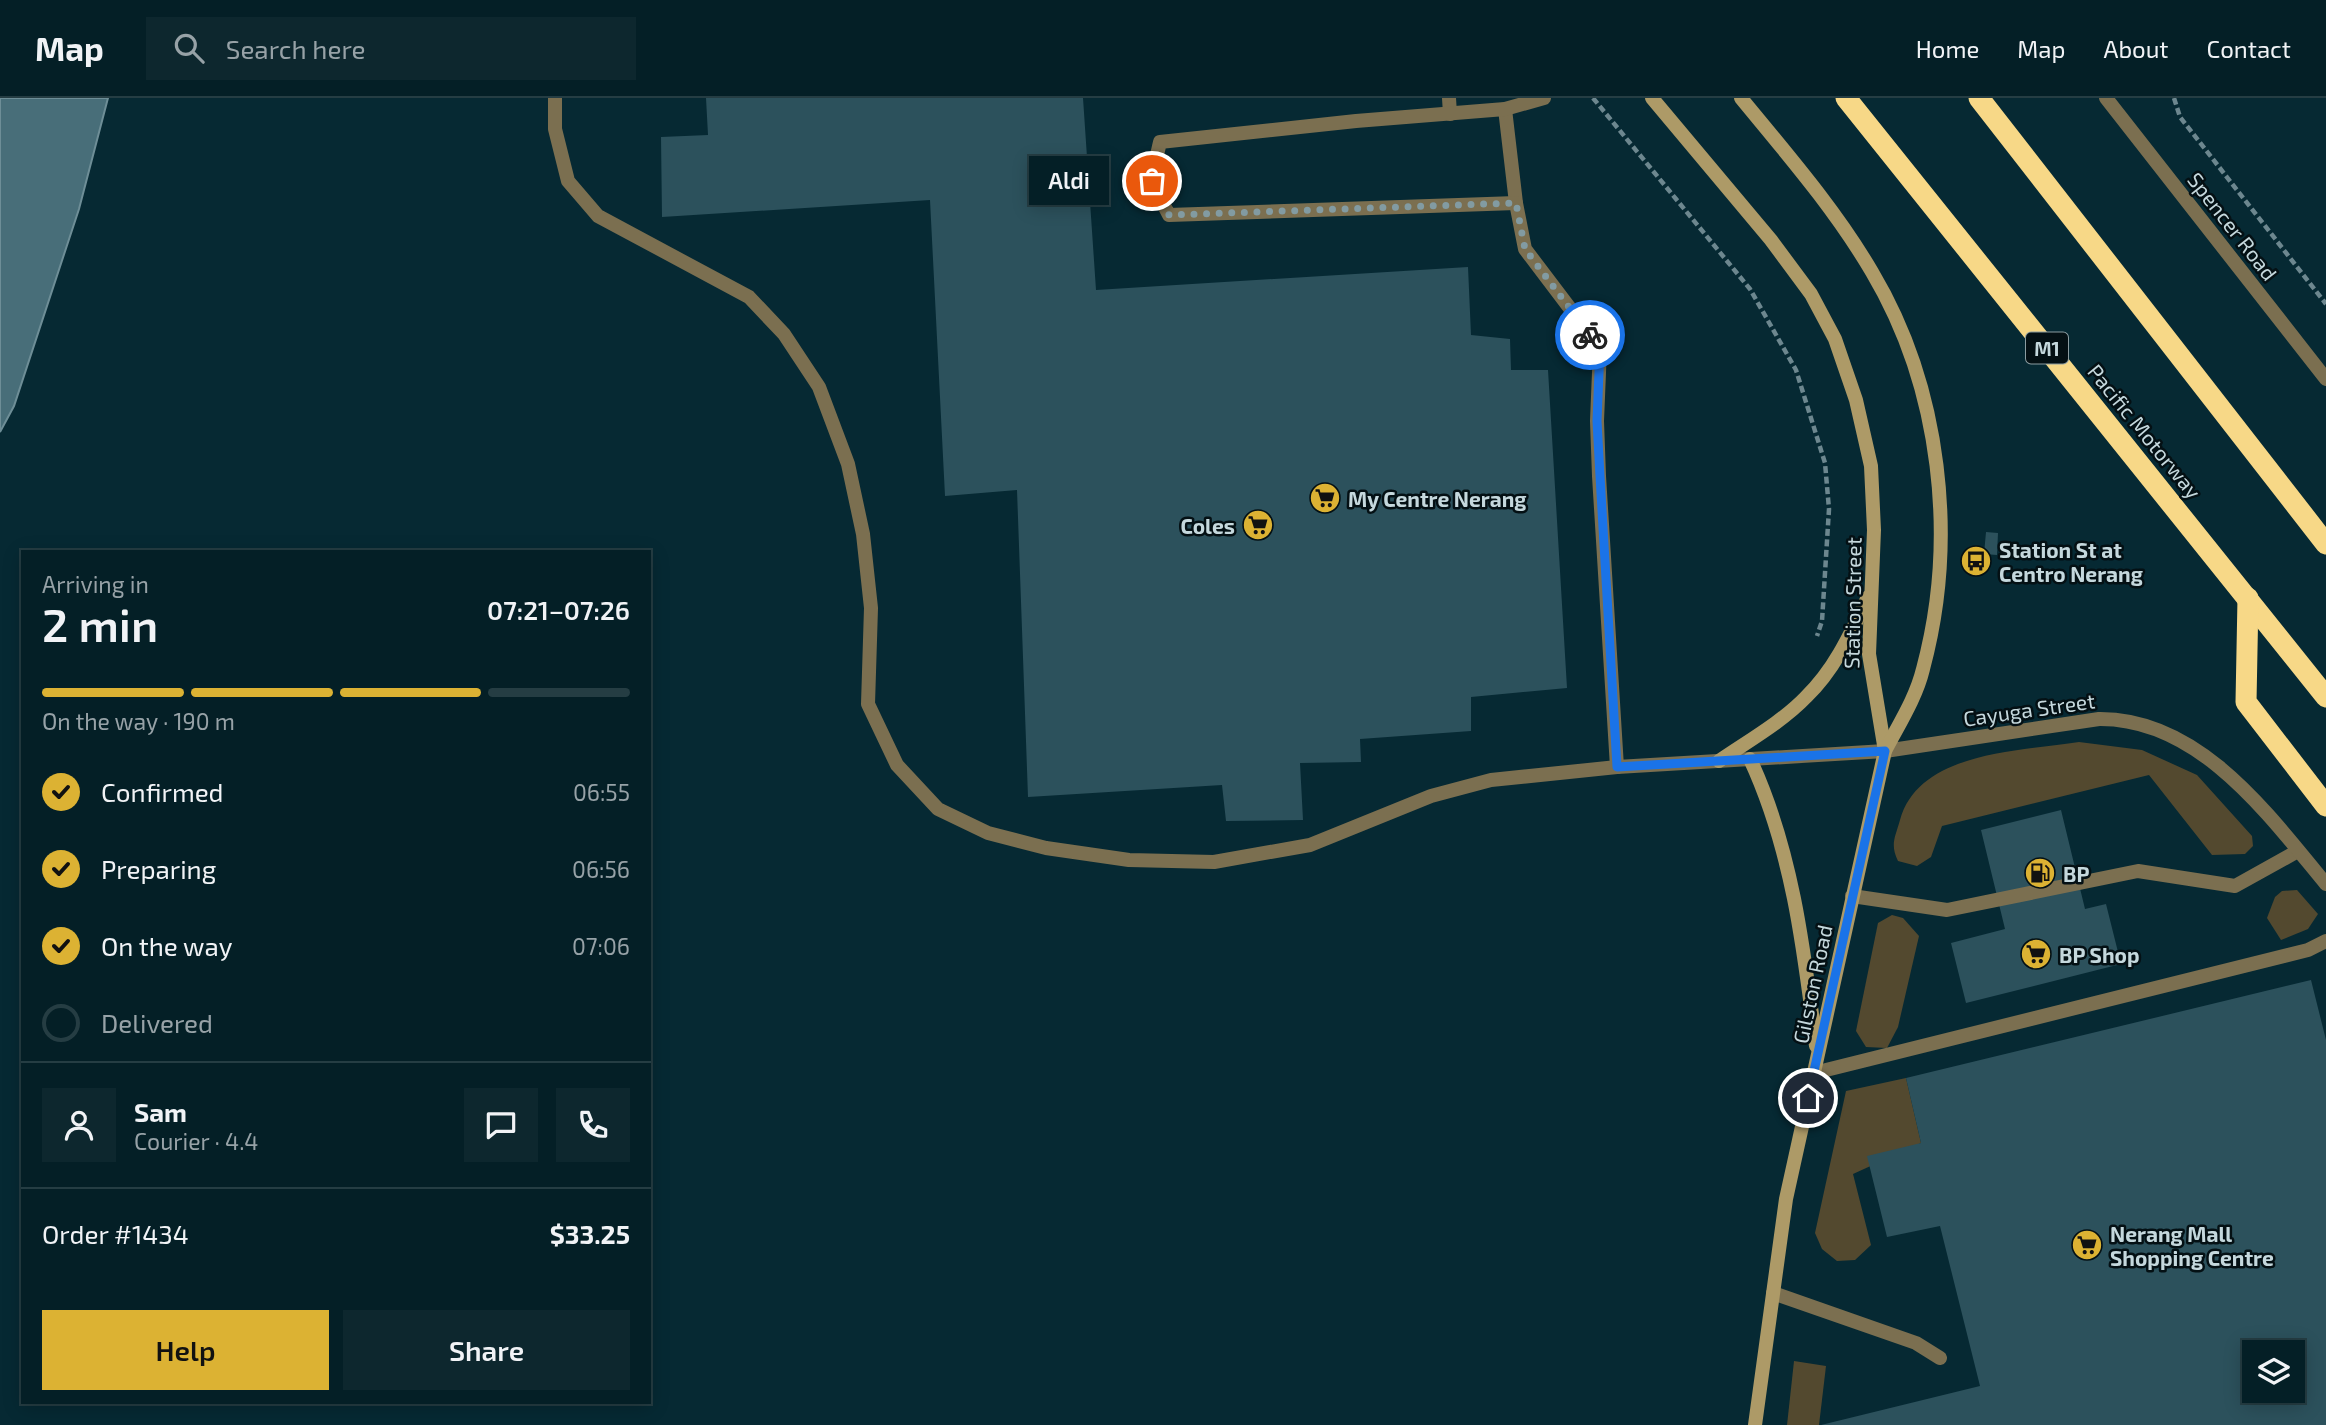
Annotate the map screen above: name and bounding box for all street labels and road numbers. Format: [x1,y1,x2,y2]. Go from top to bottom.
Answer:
street label: Spencer Road [2183,167,2283,285]
road number: M1 [2026,332,2068,364]
street label: Pacific Motorway [2083,359,2207,503]
street label: Station Street [1838,537,1866,669]
street label: Cayuga Street [1962,687,2096,731]
street label: Gilston Road [1787,922,1837,1046]

